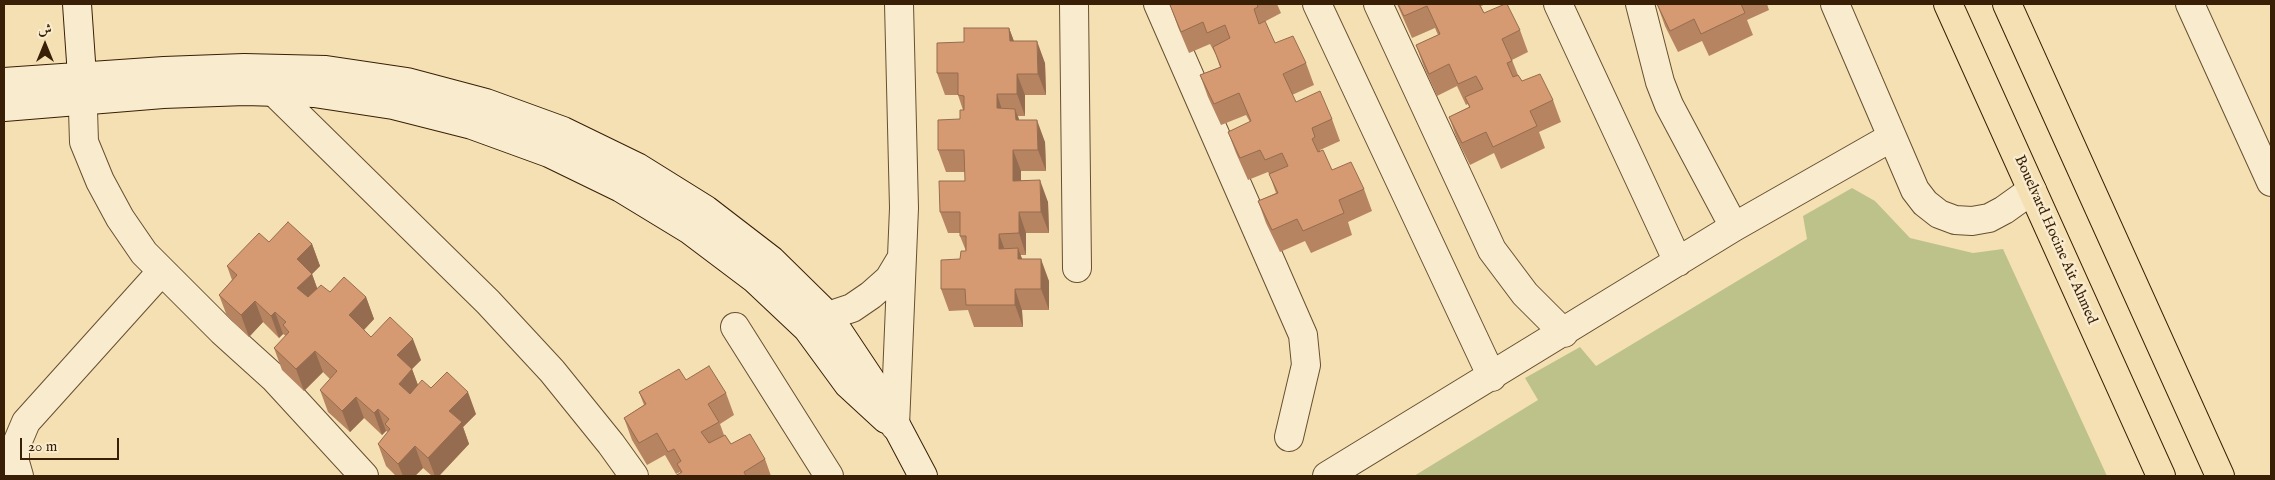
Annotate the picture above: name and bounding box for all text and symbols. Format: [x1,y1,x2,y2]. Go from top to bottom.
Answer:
north arrow [20,20,70,70]
text: ش [38,21,52,39]
street label: Bouelvard Hocine Ait Ahmed [2010,153,2100,327]
scale bar [22,428,121,460]
text: 20 m [28,437,57,456]

